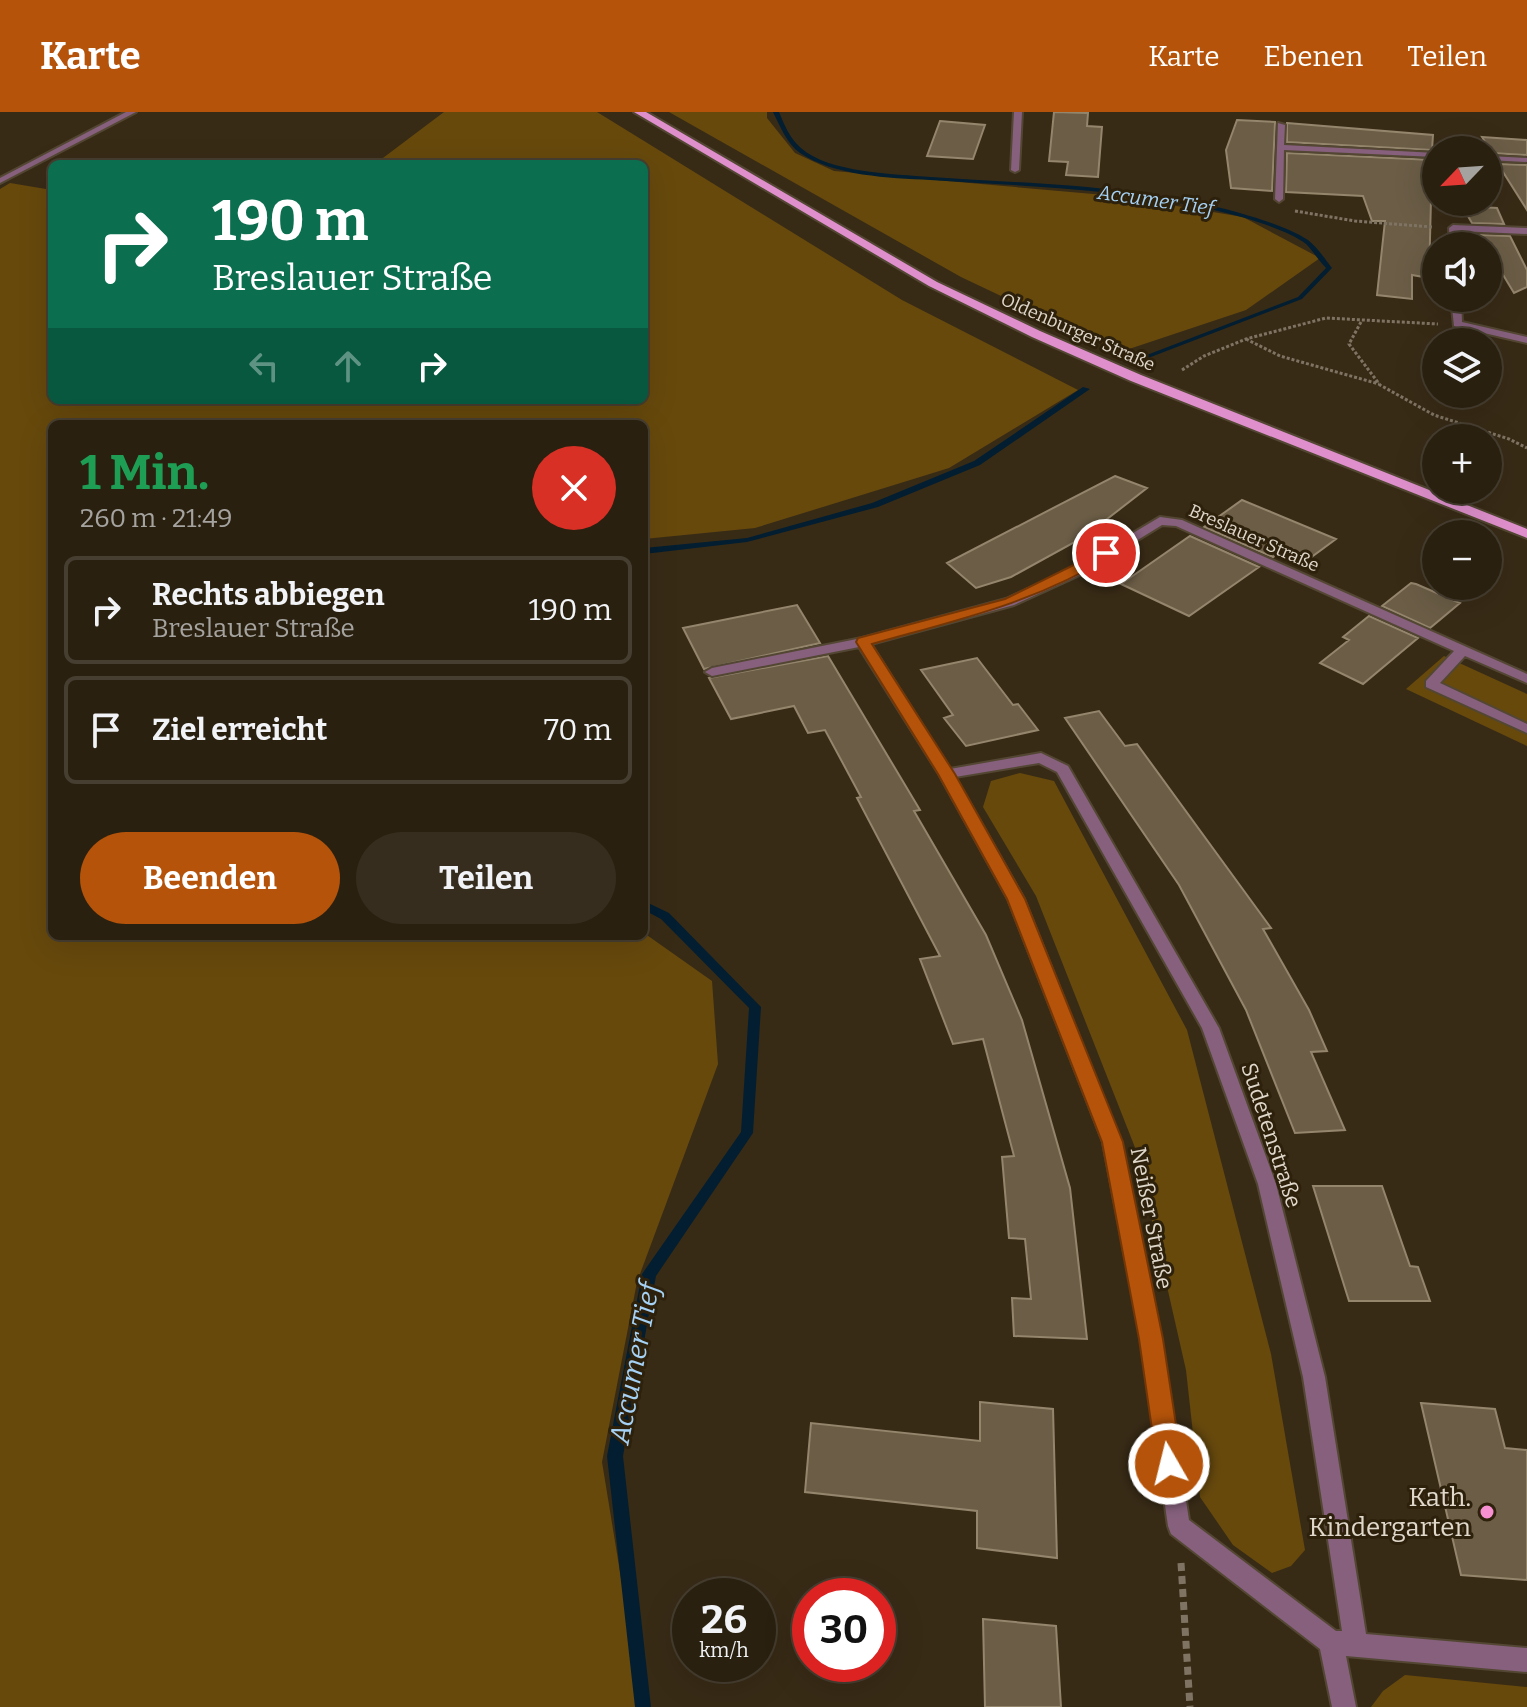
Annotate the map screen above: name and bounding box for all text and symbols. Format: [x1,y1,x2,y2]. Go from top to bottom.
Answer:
text: Karte [40,33,141,79]
text: Karte [1148,40,1220,73]
text: Ebenen [1264,40,1363,73]
text: Teilen [1407,40,1487,73]
north arrow [1422,136,1502,216]
map controls [1422,136,1502,600]
water label: Accumer Tief [1095,180,1218,221]
text: 190 m [212,188,368,255]
icon: right [80,192,184,296]
button: sound [1422,232,1502,312]
text: Breslauer Straße [212,256,493,300]
street label: Oldenburger Straße [997,288,1159,376]
button: layers [1422,328,1502,408]
icon: left [242,344,286,388]
icon: ahead [326,344,370,388]
icon: right [410,344,454,388]
button: + [1422,424,1502,504]
text: 1 Min. [80,444,209,502]
button: close [532,446,616,530]
street label: Breslauer Straße [1185,499,1323,577]
text: 260 m · 21:49 [80,503,233,534]
pin [1072,519,1140,587]
button: − [1422,520,1502,600]
icon: arrive [1084,531,1128,575]
text: Rechts abbiegen [152,577,385,613]
icon: right [84,588,128,632]
text: 190 m [528,592,612,628]
text: Breslauer Straße [152,613,355,644]
icon: arrive [84,708,128,752]
text: Ziel erreicht [152,712,327,748]
text: 70 m [544,712,612,748]
button: Beenden [80,832,340,924]
button: Teilen [356,832,616,924]
street label: Sudetenstraße [1235,1059,1308,1211]
street label: Neißer Straße [1125,1145,1178,1291]
water label: Accumer Tief [602,1276,667,1449]
position arrow [1127,1422,1211,1506]
place label: Kath. Kindergarten [1308,1482,1472,1543]
marker: Kath. Kindergarten [1478,1503,1496,1521]
speed limit sign: 30 [792,1578,896,1682]
text: 26 [701,1596,747,1644]
text: km/h [699,1638,749,1662]

